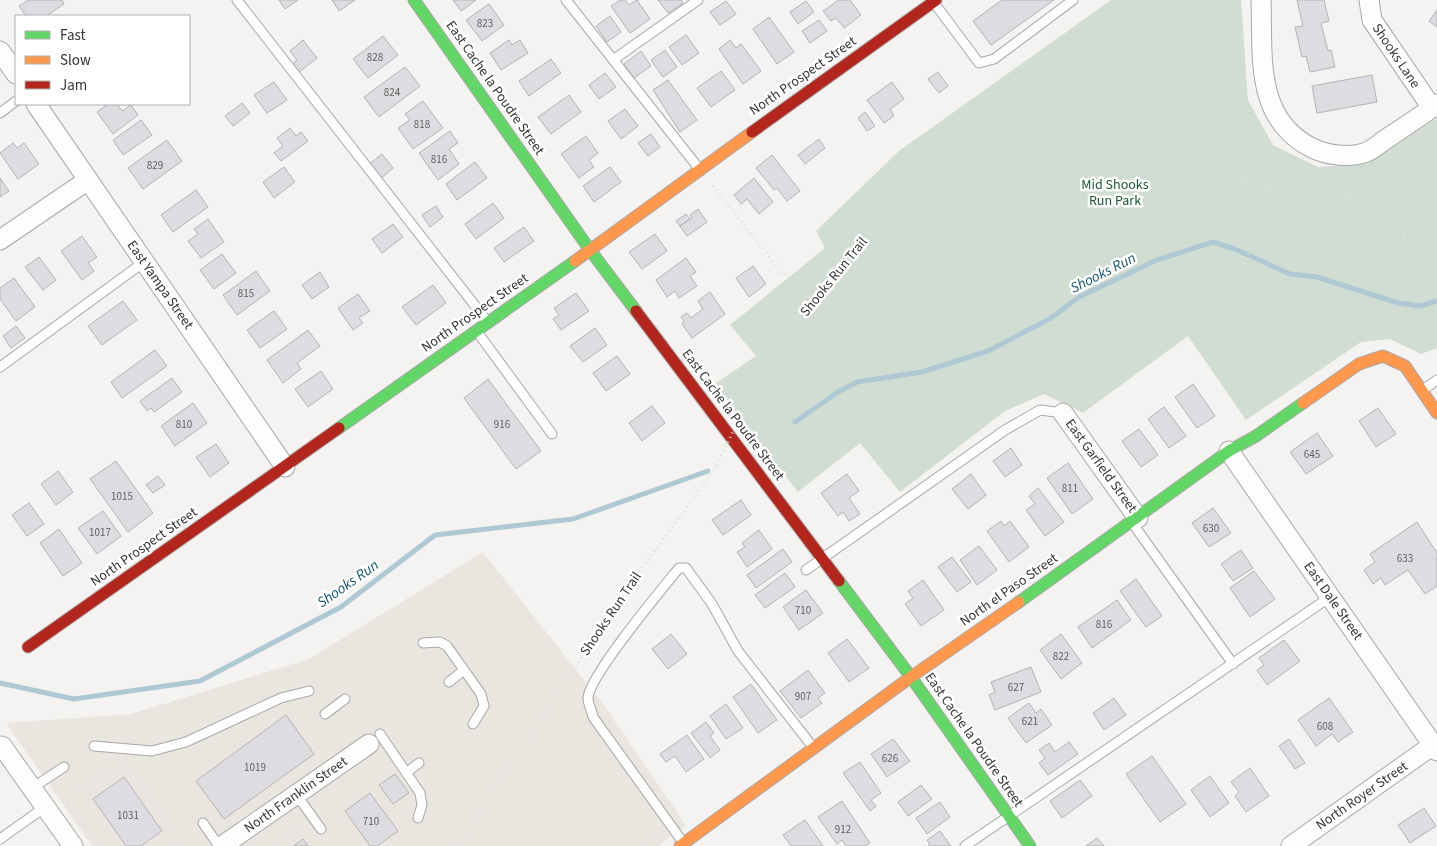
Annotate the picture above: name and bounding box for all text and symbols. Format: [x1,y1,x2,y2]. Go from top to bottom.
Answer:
legend [15,15,190,105]
house number: 823 [477,16,493,31]
street label: East Cache la Poudre Street [441,17,549,159]
street label: Shooks Lane [1367,20,1425,92]
text: Fast [60,25,86,46]
street label: North Prospect Street [746,31,861,120]
text: Slow [60,50,91,71]
house number: 828 [367,50,384,65]
text: Jam [60,75,87,96]
house number: 824 [384,85,401,100]
house number: 818 [414,117,431,132]
house number: 816 [431,152,448,167]
house number: 829 [147,158,163,173]
park label: Mid Shooks Run Park [1081,175,1149,211]
street label: Shooks Run Trail [796,233,873,321]
street label: East Yampa Street [122,236,198,334]
water label: Shooks Run [1067,247,1140,298]
street label: North Prospect Street [418,268,533,357]
house number: 815 [238,286,254,301]
street label: East Cache la Poudre Street [677,345,789,485]
street label: East Garfield Street [1060,415,1142,517]
house number: 810 [176,417,192,432]
house number: 916 [494,417,511,432]
house number: 645 [1304,447,1320,462]
house number: 811 [1062,481,1078,496]
house number: 1015 [111,489,133,504]
street label: North Prospect Street [87,502,202,591]
house number: 630 [1203,521,1219,536]
house number: 1017 [89,525,111,540]
street label: North el Paso Street [956,548,1062,631]
house number: 633 [1397,551,1413,566]
water label: Shooks Run [313,555,383,613]
street label: East Dale Street [1299,558,1368,644]
street label: Shooks Run Trail [575,568,647,660]
house number: 710 [795,603,811,618]
house number: 816 [1096,617,1113,632]
house number: 822 [1053,649,1069,664]
street label: East Cache la Poudre Street [920,669,1028,811]
house number: 627 [1008,680,1024,695]
house number: 907 [795,689,811,704]
house number: 621 [1022,714,1038,729]
house number: 608 [1317,719,1334,734]
house number: 626 [882,751,899,766]
street label: North Franklin Street [240,752,352,838]
street label: North Royer Street [1312,757,1412,835]
house number: 1019 [244,760,266,775]
house number: 1031 [117,808,139,823]
house number: 710 [363,814,379,829]
house number: 912 [835,822,851,837]

